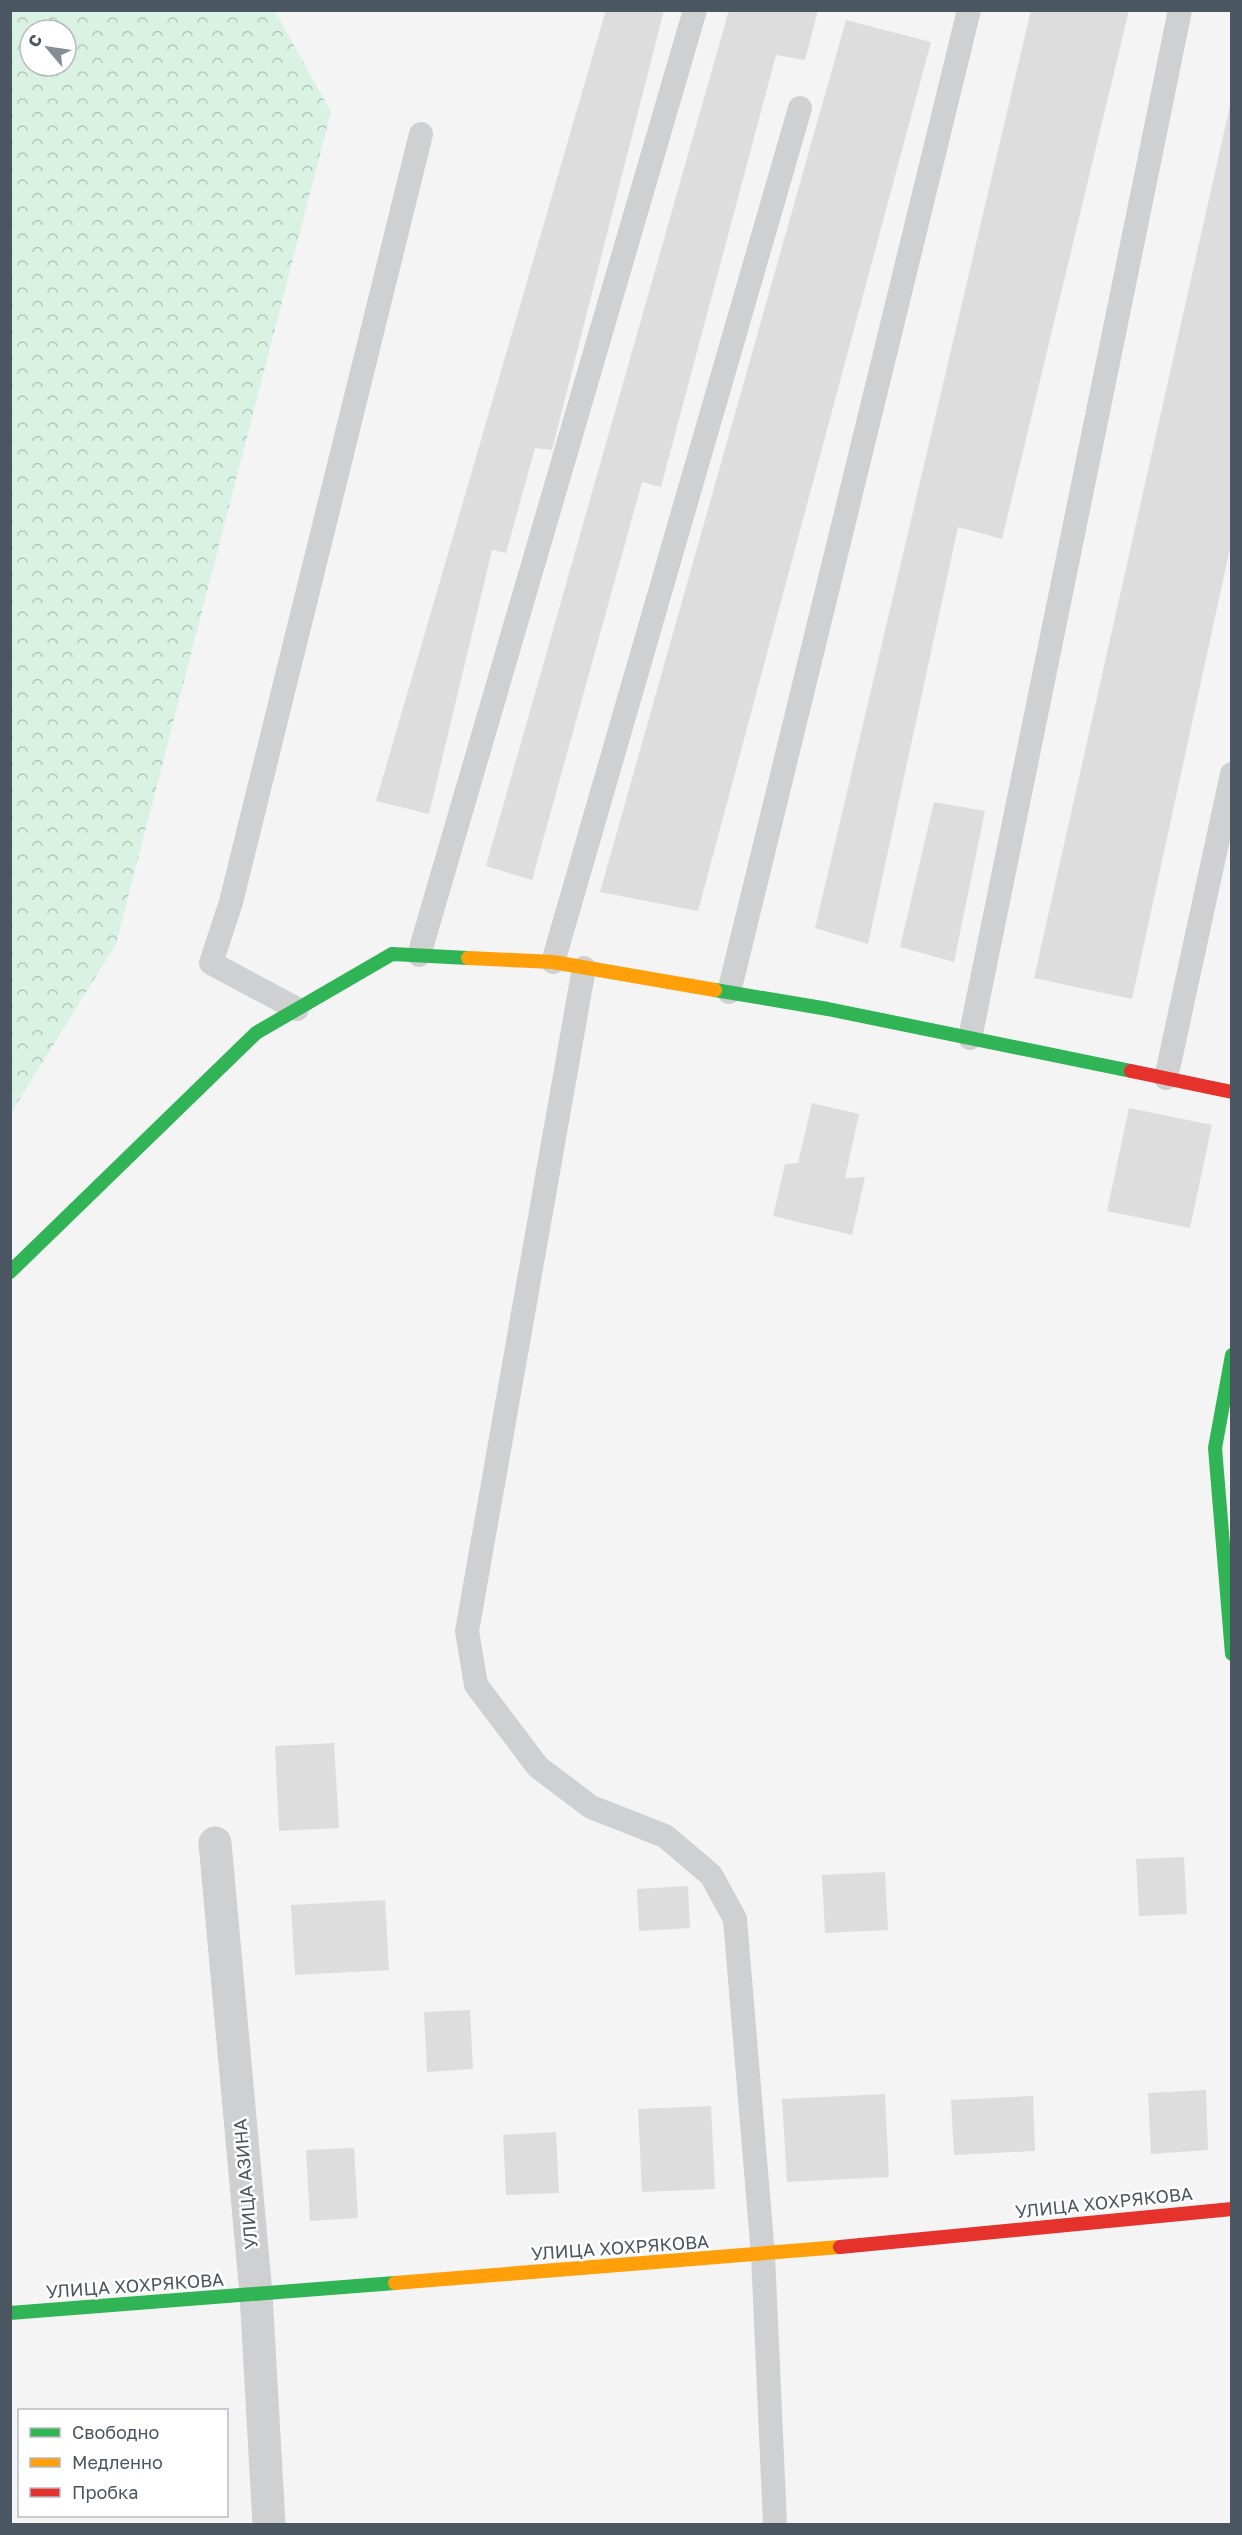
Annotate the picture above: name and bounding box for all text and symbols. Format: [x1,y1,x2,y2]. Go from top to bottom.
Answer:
north arrow [18,18,78,78]
text: С [23,31,46,51]
street label: УЛИЦА АЗИНА [228,2118,262,2250]
street label: УЛИЦА ХОХРЯКОВА [1014,2182,1194,2222]
street label: УЛИЦА ХОХРЯКОВА [530,2230,710,2264]
street label: УЛИЦА ХОХРЯКОВА [45,2268,225,2302]
legend [18,2409,228,2517]
text: Свободно [72,2421,159,2443]
text: Медленно [72,2451,163,2473]
text: Пробка [72,2481,138,2503]

